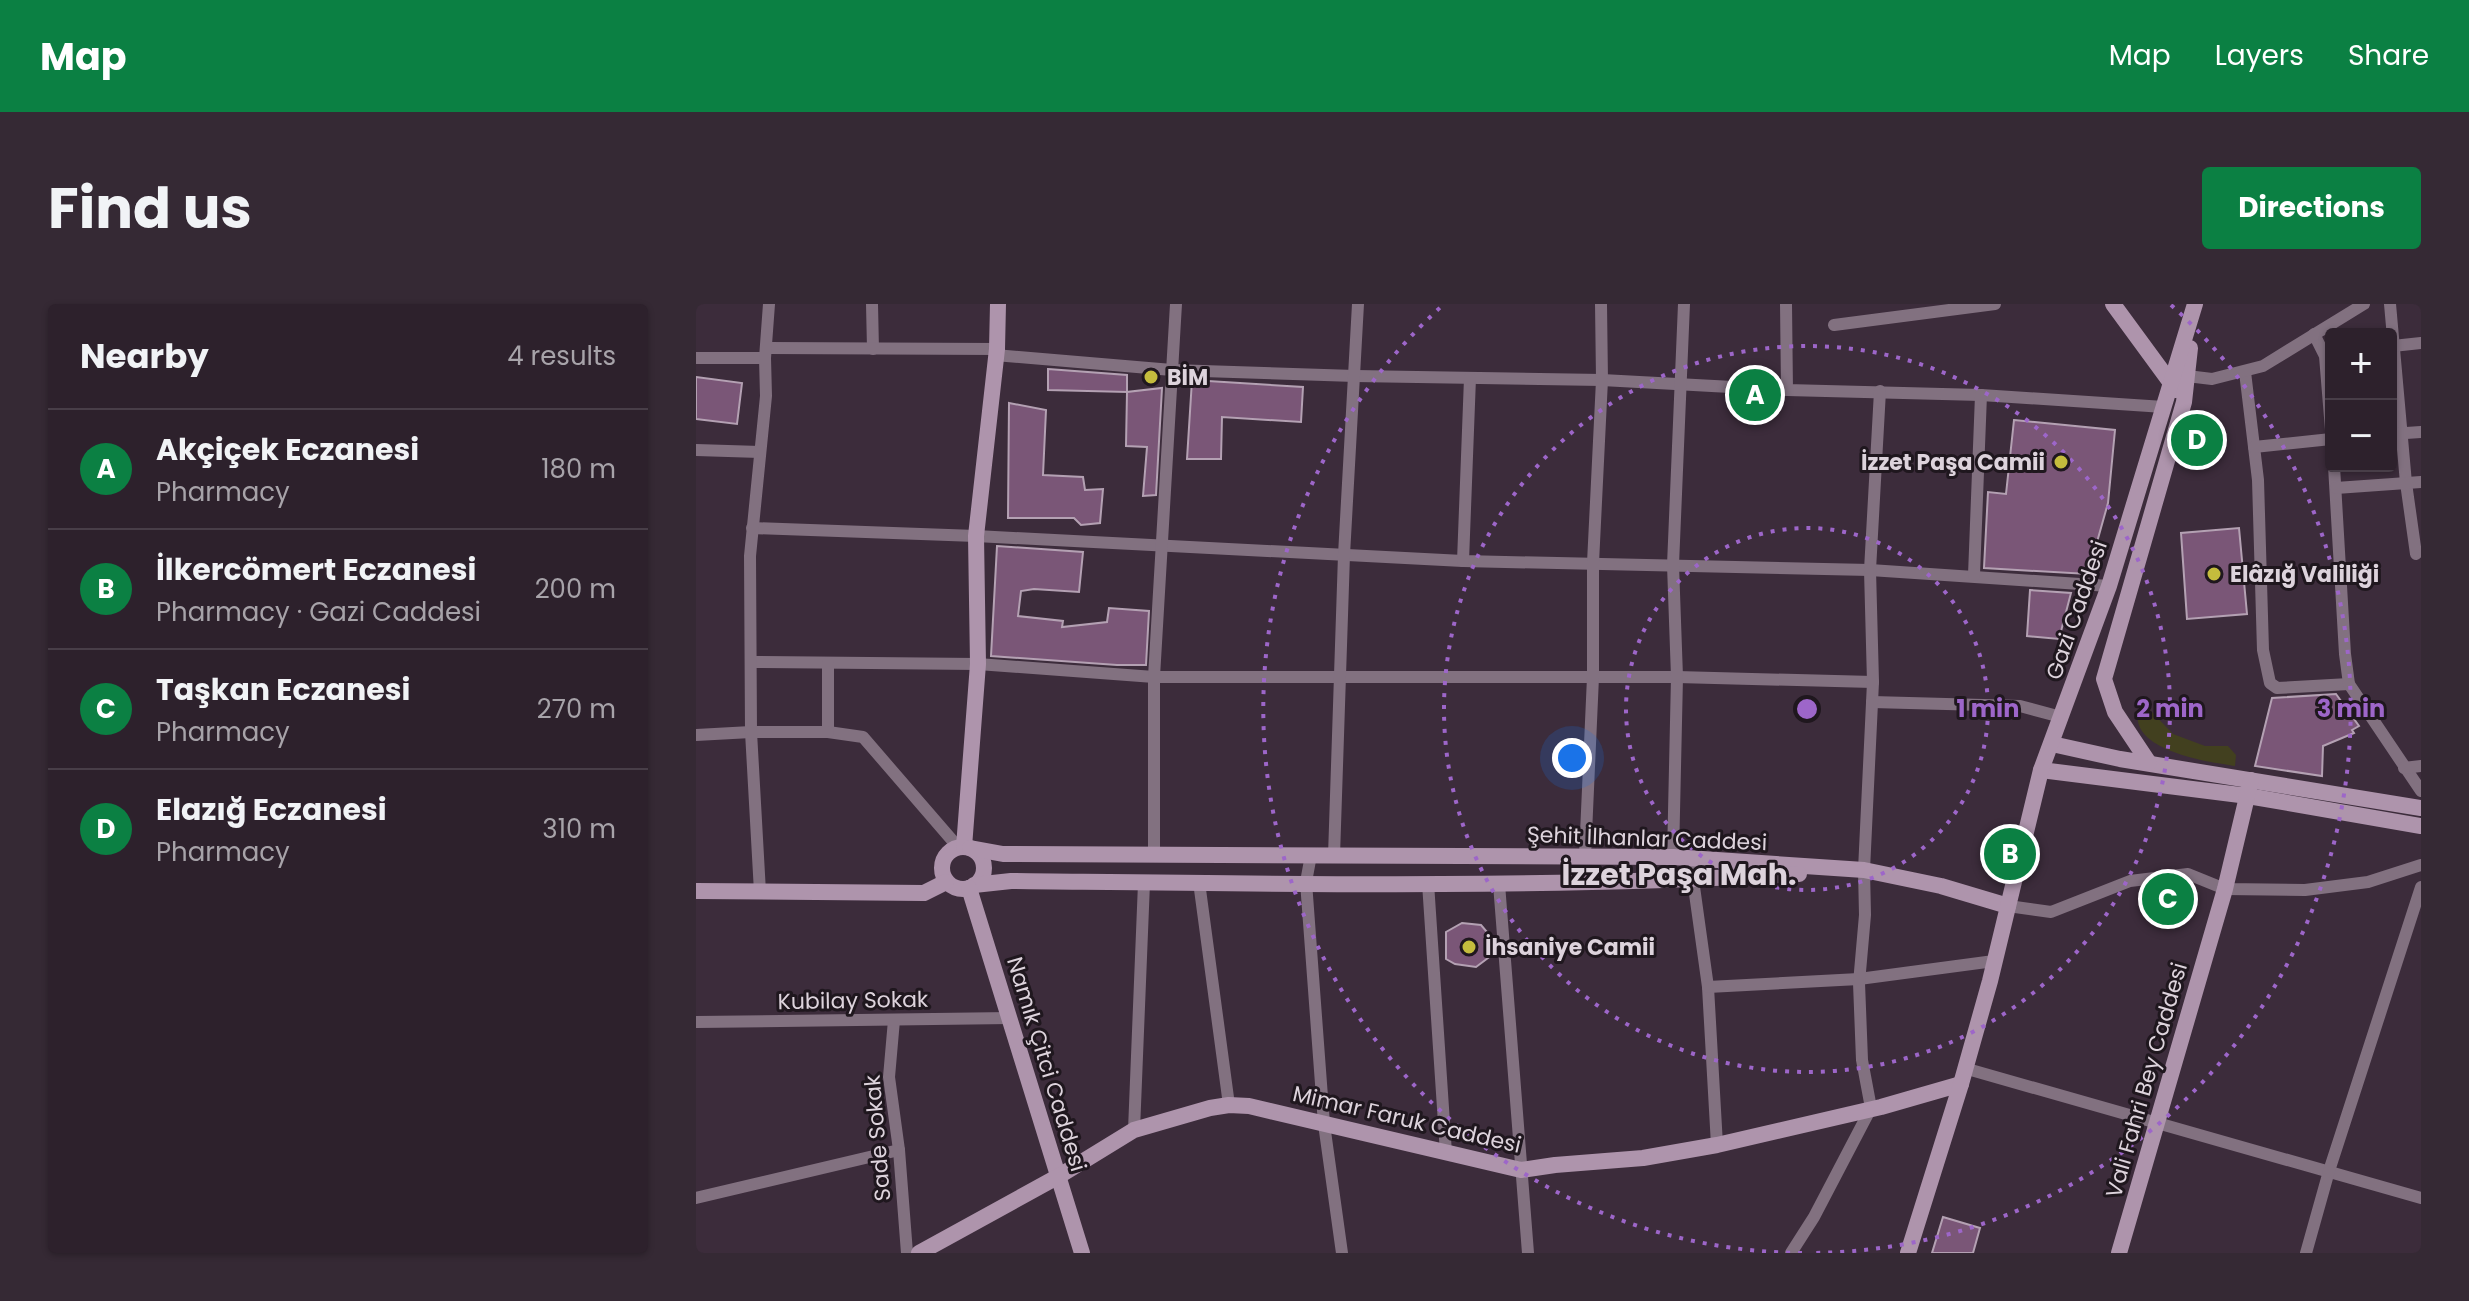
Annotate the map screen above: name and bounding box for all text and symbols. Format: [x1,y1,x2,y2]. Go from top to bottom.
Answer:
text: Map [40,30,127,83]
text: Map [2109,36,2171,75]
text: Layers [2215,36,2304,75]
text: Share [2348,36,2429,75]
button: Directions [2202,167,2421,249]
text: Find us [48,169,252,248]
map controls [2325,328,2397,472]
button: + [2325,328,2397,400]
text: Nearby [80,332,209,380]
text: 4 results [507,338,616,374]
place label: BİM [1167,362,1208,393]
pin: A [1729,365,1781,425]
marker: BİM [1142,368,1160,386]
button: − [2325,400,2397,472]
pin: D [2171,410,2223,470]
text: Akçiçek Eczanesi [156,428,419,471]
place label: İzzet Paşa Camii [1861,447,2045,478]
text: A [96,451,116,487]
text: 180 m [541,451,616,487]
marker: İzzet Paşa Camii [2052,453,2070,471]
text: Pharmacy [156,474,290,510]
street label: Gazi Caddesi [2038,536,2115,684]
text: İlkercömert Eczanesi [156,548,476,591]
place label: Elâzığ Valiliği [2230,559,2379,590]
marker: Elâzığ Valiliği [2205,565,2223,583]
text: B [97,571,115,607]
text: 200 m [535,571,616,607]
text: Pharmacy · Gazi Caddesi [156,594,481,630]
text: Taşkan Eczanesi [156,668,410,711]
text: C [96,691,116,727]
text: 270 m [537,691,616,727]
text: 1 min [1957,692,2019,725]
text: 2 min [2136,692,2204,725]
text: 3 min [2317,692,2385,725]
centre of rings [1793,695,1821,723]
text: Pharmacy [156,714,290,750]
your location [1552,738,1592,778]
text: Elazığ Eczanesi [156,788,387,831]
text: D [97,811,115,847]
text: 310 m [542,811,616,847]
street label: Şehit İlhanlar Caddesi [1526,819,1768,858]
pin: B [1984,824,2036,884]
text: Pharmacy [156,834,290,870]
district label: İzzet Paşa Mah. [1562,853,1796,896]
pin: C [2142,869,2194,929]
place label: İhsaniye Camii [1485,932,1655,963]
marker: İhsaniye Camii [1460,938,1478,956]
street label: Namık Çitci Caddesi [999,953,1094,1175]
street label: Vali Fahri Bey Caddesi [2098,959,2195,1201]
street label: Kubilay Sokak [777,984,929,1017]
street label: Sade Sokak [856,1073,898,1202]
street label: Mimar Faruk Caddesi [1290,1078,1524,1161]

